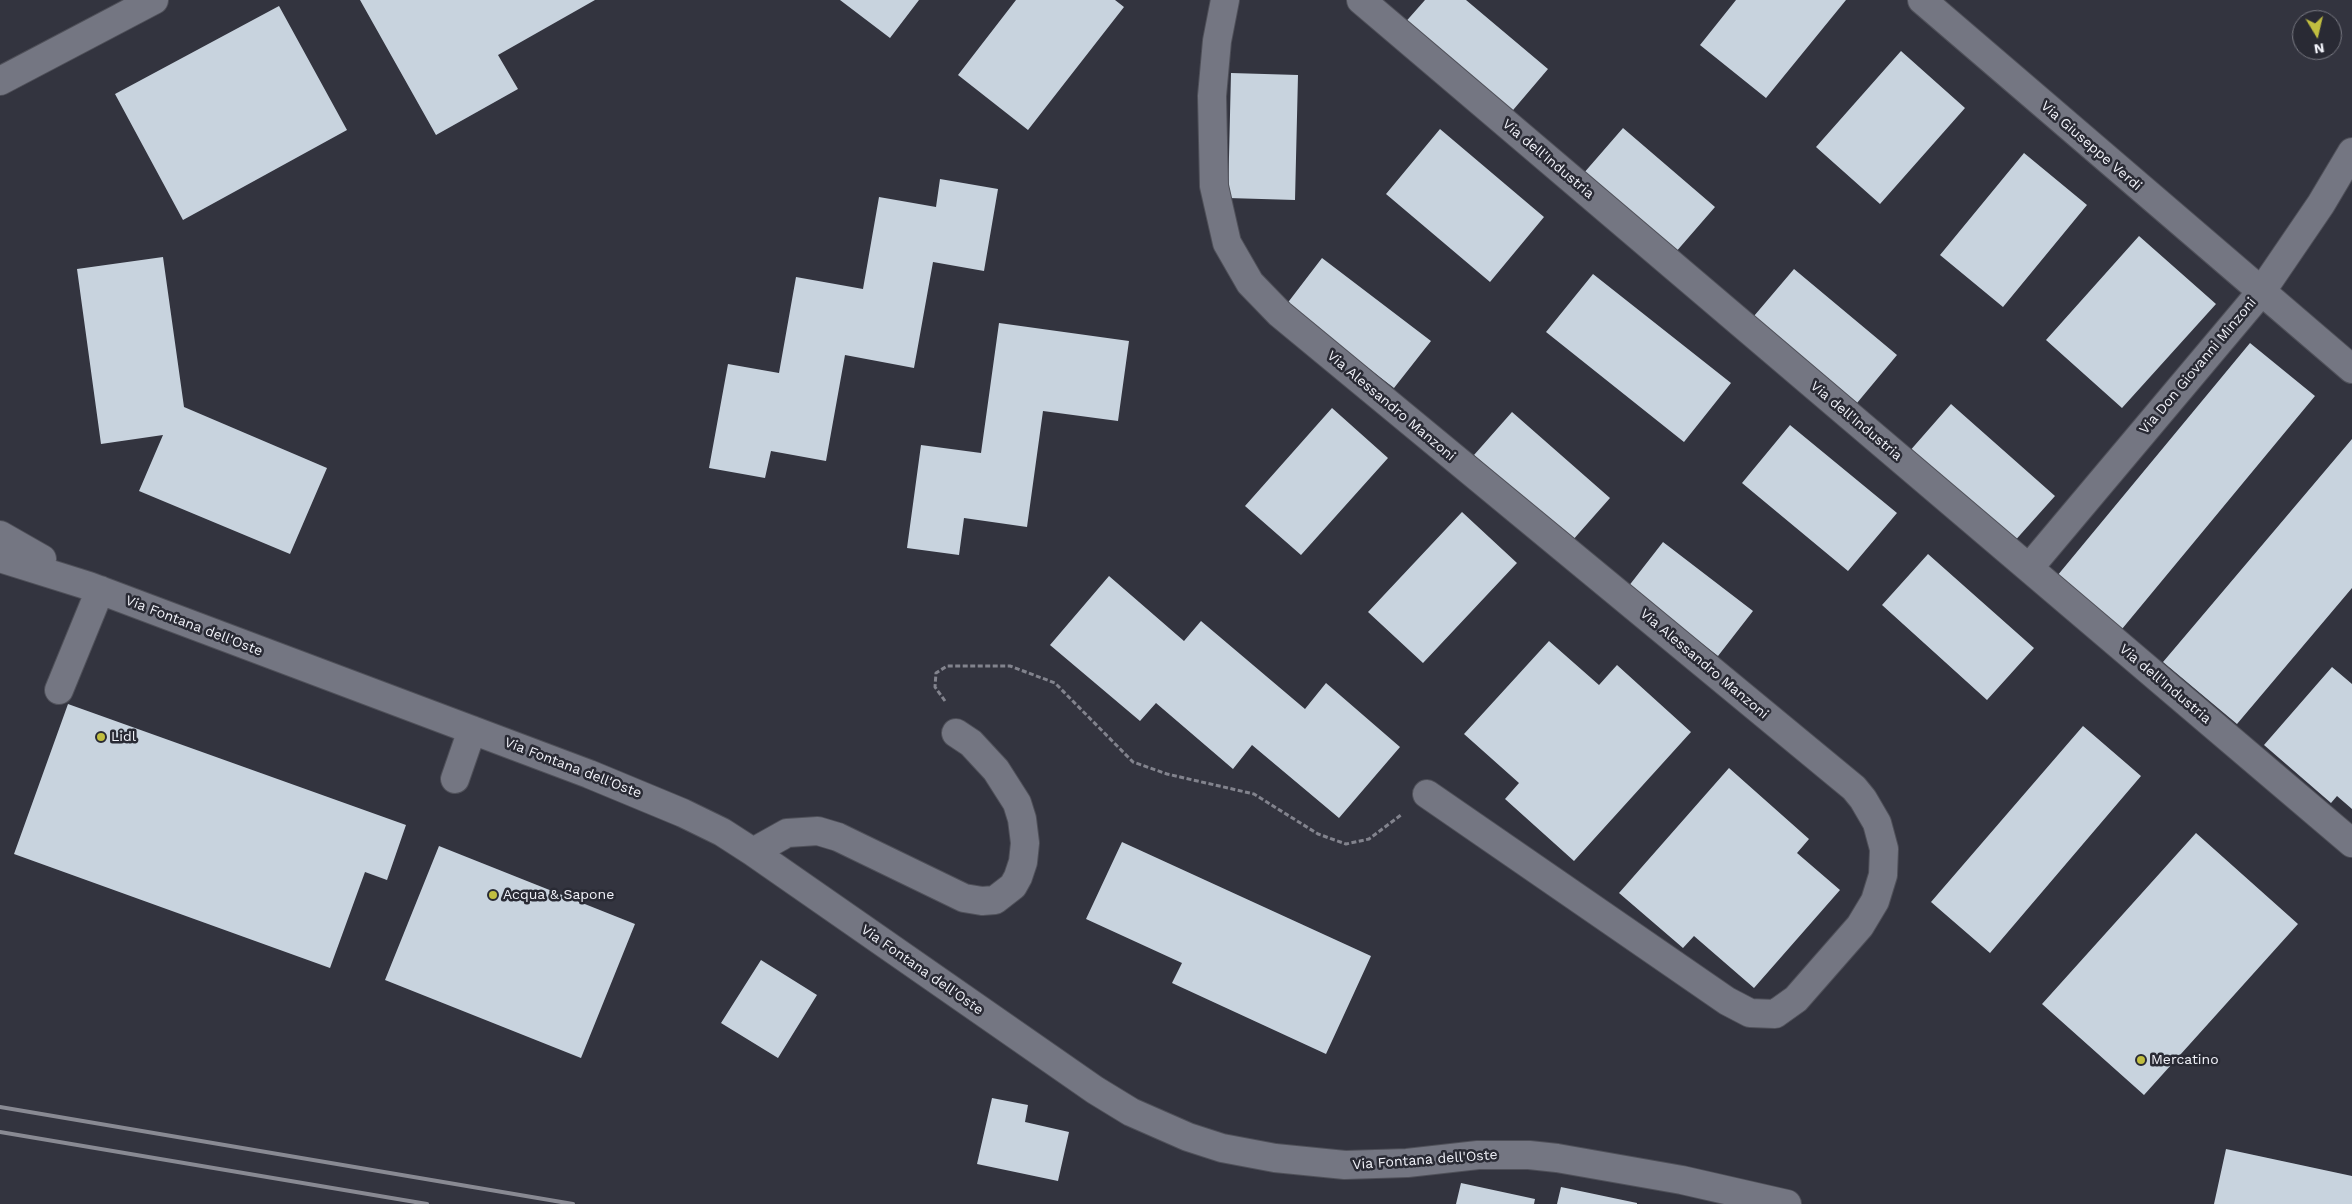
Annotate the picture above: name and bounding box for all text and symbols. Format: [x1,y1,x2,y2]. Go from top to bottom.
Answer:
north arrow [2292,10,2342,60]
text: N [2313,40,2326,58]
street label: Via Giuseppe Verdi [2037,98,2145,194]
street label: Via dell'Industria [1499,116,1597,202]
street label: Via Don Giovanni Minzoni [2136,294,2260,438]
street label: Via Alessandro Manzoni [1323,347,1459,465]
street label: Via dell'Industria [1807,378,1905,464]
street label: Via Fontana dell'Oste [123,592,265,660]
street label: Via Alessandro Manzoni [1636,605,1772,723]
street label: Via dell'Industria [2116,641,2214,727]
place label: Lidl [111,729,136,745]
marker: Lidl [95,731,107,743]
street label: Via Fontana dell'Oste [502,734,644,802]
place label: Acqua & Sapone [503,887,614,903]
marker: Acqua & Sapone [487,889,499,901]
street label: Via Fontana dell'Oste [858,921,986,1019]
place label: Mercatino [2151,1052,2219,1068]
marker: Mercatino [2135,1054,2147,1066]
street label: Via Fontana dell'Oste [1352,1147,1498,1173]

